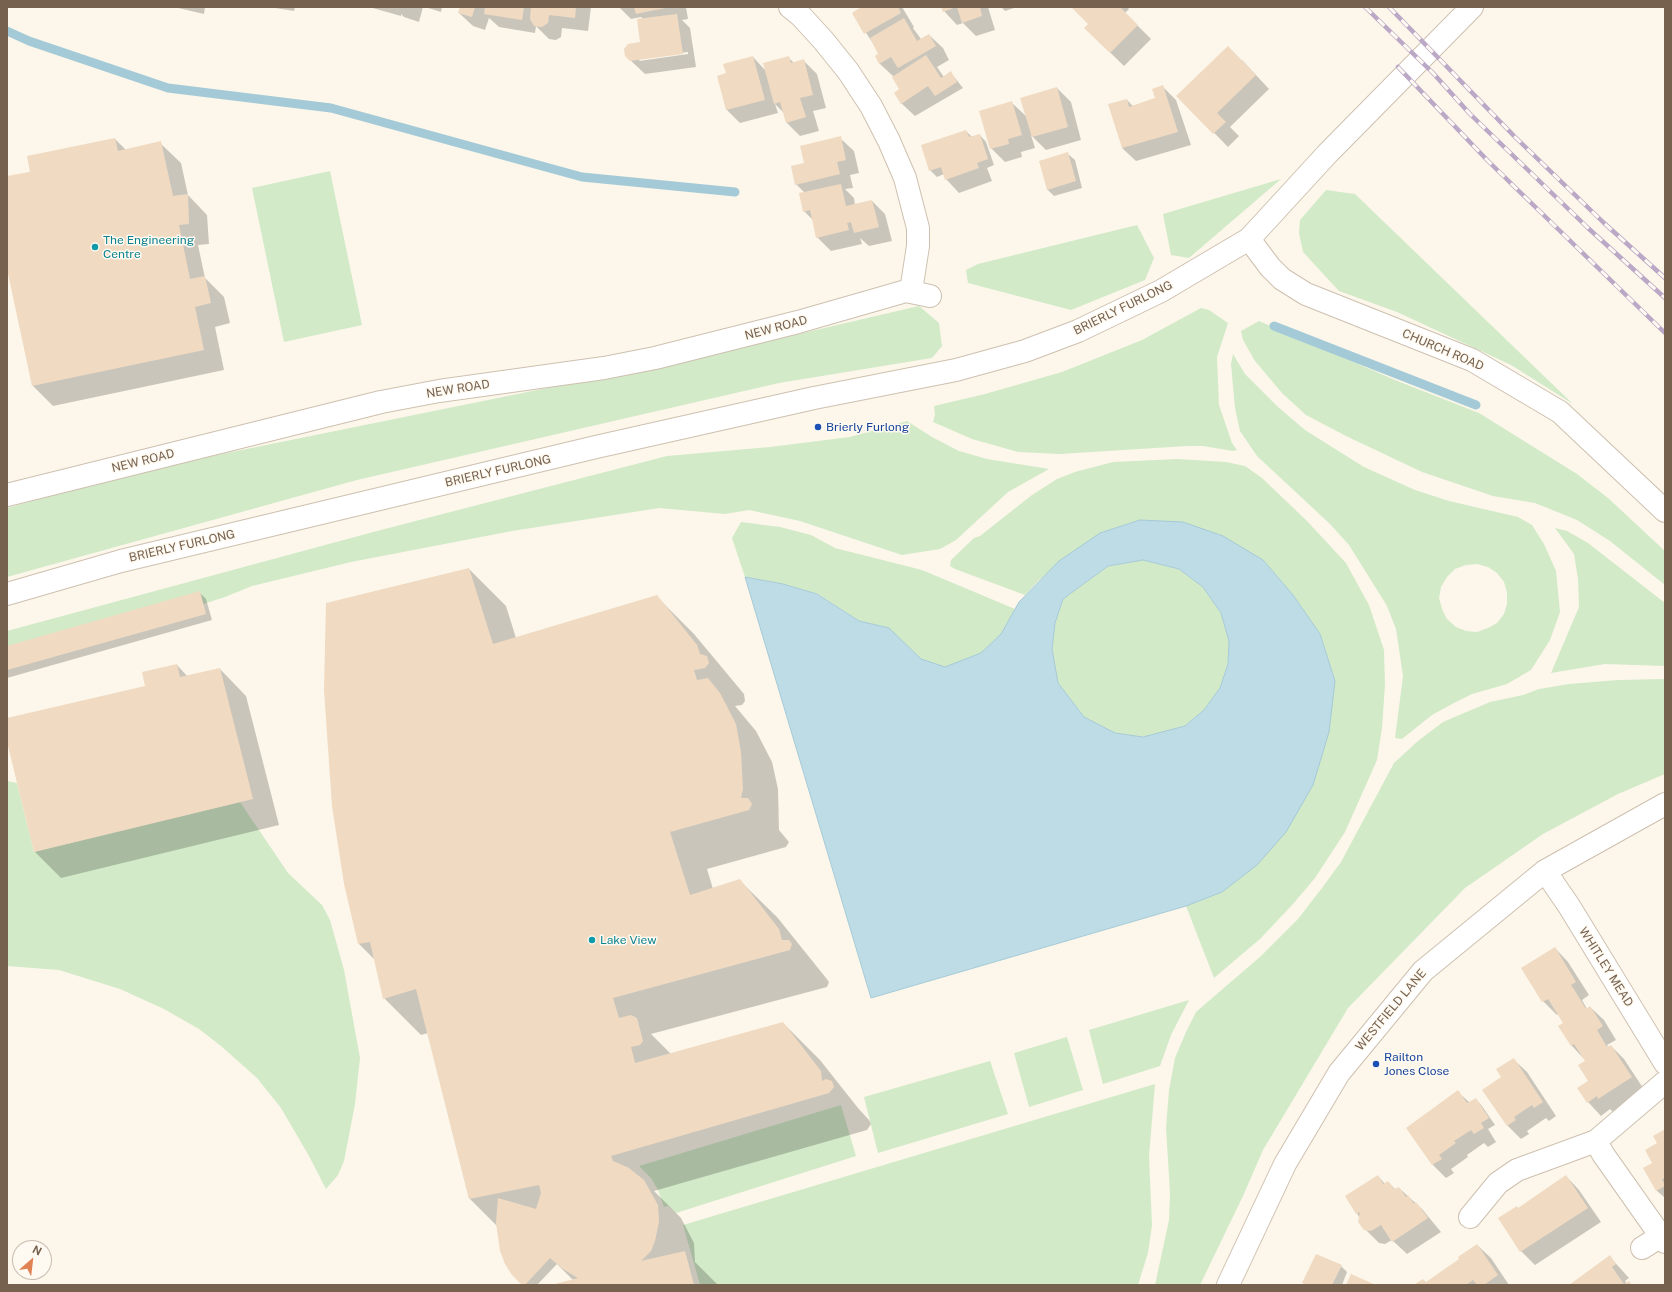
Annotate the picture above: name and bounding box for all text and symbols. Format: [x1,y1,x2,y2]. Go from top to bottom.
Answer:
place label: The Engineering Centre [103,233,194,261]
marker: The Engineering Centre [90,242,100,252]
street label: BRIERLY FURLONG [1071,278,1175,338]
street label: NEW ROAD [743,313,809,343]
street label: CHURCH ROAD [1400,326,1486,374]
street label: NEW ROAD [425,377,491,401]
place label: Brierly Furlong [826,420,909,434]
marker: Brierly Furlong [813,422,823,432]
street label: NEW ROAD [110,446,176,476]
street label: BRIERLY FURLONG [444,452,552,490]
street label: BRIERLY FURLONG [128,527,236,565]
street label: WHITLEY MEAD [1576,925,1636,1009]
place label: Lake View [600,933,657,947]
marker: Lake View [587,935,597,945]
street label: WESTFIELD LANE [1353,966,1429,1054]
place label: Railton Jones Close [1384,1050,1449,1078]
marker: Railton Jones Close [1371,1059,1381,1069]
north arrow [12,1240,52,1280]
text: N [31,1243,44,1258]

